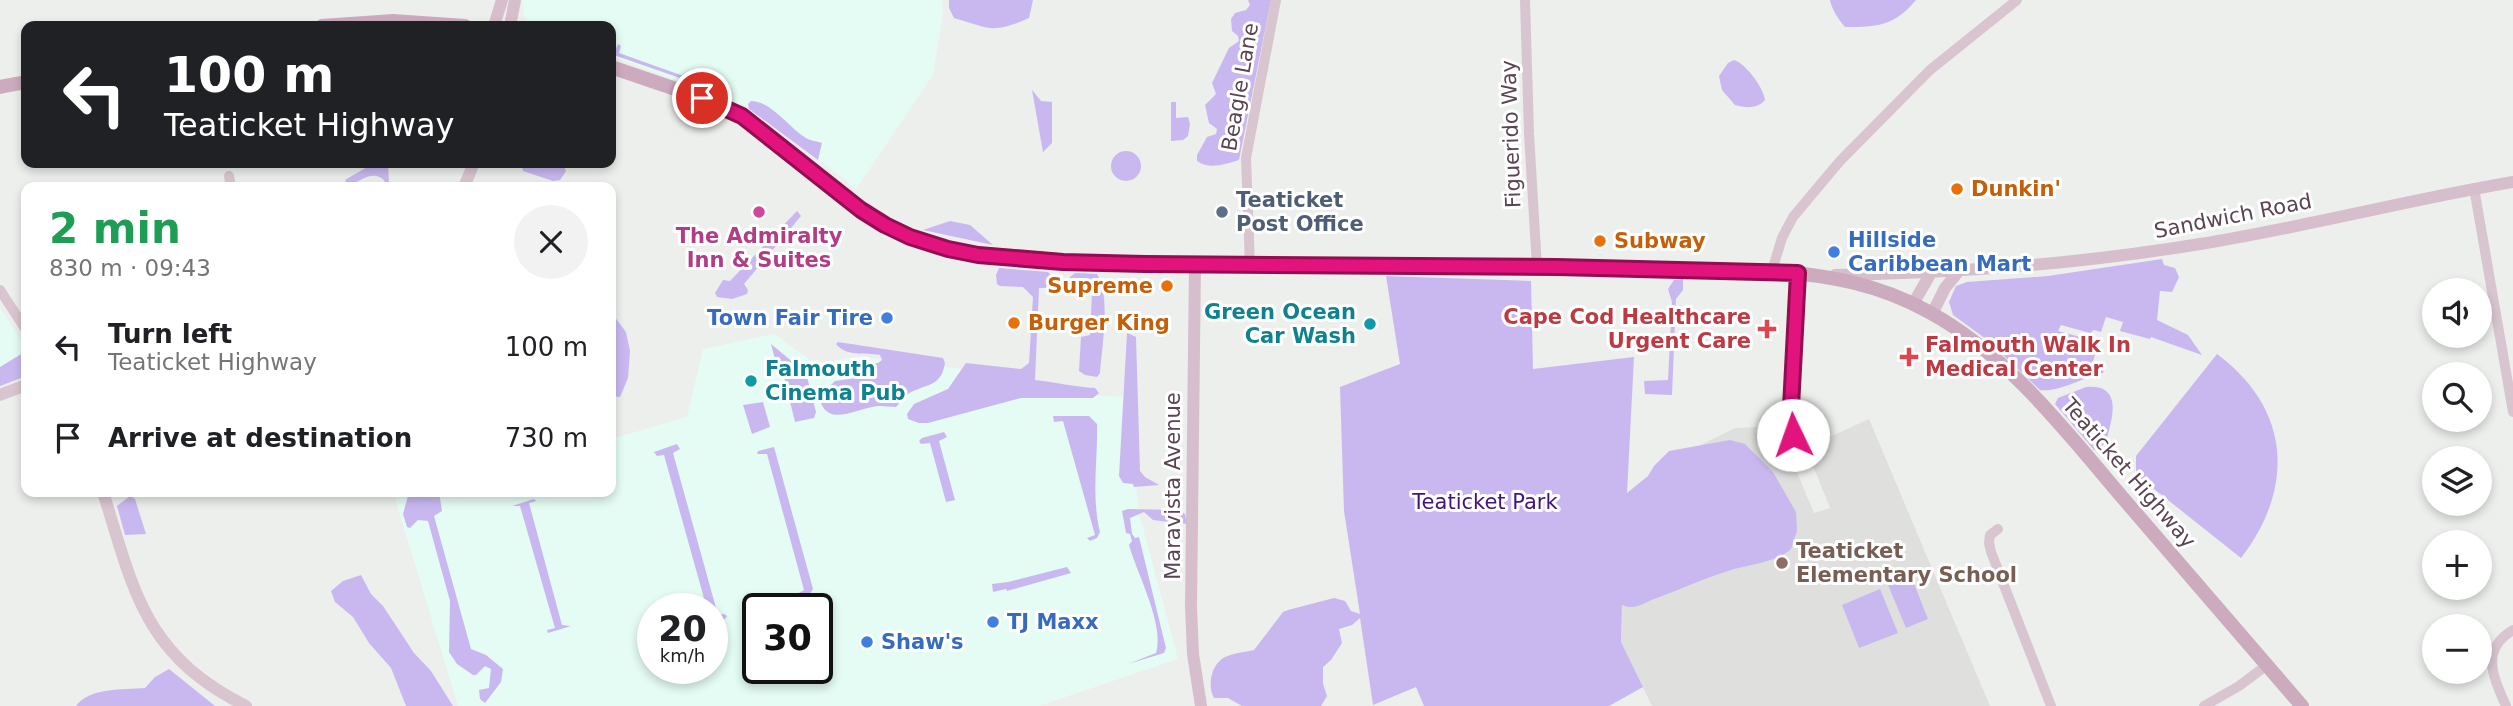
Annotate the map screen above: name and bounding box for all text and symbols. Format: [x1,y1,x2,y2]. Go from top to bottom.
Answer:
street label: Beagle Lane [1217,21,1263,153]
text: 100 m [164,47,334,104]
icon: left [49,49,140,140]
street label: Figuerido Way [1496,60,1526,208]
pin [672,68,732,128]
icon: arrive [683,79,721,117]
text: Teaticket Highway [164,106,455,144]
place label: Dunkin' [1971,177,2061,201]
marker: Dunkin' [1949,181,1965,197]
place label: Teaticket Post Office [1236,188,1364,236]
street label: Sandwich Road [2152,189,2314,243]
text: 2 min [49,204,181,253]
marker: The Admiralty Inn & Suites [751,204,767,220]
marker: Teaticket Post Office [1214,204,1230,220]
button: close [514,205,588,279]
place label: The Admiralty Inn & Suites [676,224,843,272]
place label: Hillside Caribbean Mart [1848,228,2031,276]
place label: Subway [1614,229,1706,253]
marker: Subway [1592,233,1608,249]
marker: Hillside Caribbean Mart [1826,244,1842,260]
text: 830 m · 09:43 [49,255,211,281]
place label: Supreme [1047,274,1153,298]
marker: Supreme [1159,278,1175,294]
map controls [2422,278,2492,684]
button: sound [2422,278,2492,348]
place label: Green Ocean Car Wash [1204,300,1356,348]
place label: Cape Cod Healthcare Urgent Care [1503,305,1751,353]
place label: Town Fair Tire [707,306,873,330]
marker: Town Fair Tire [879,310,895,326]
place label: Burger King [1028,311,1170,335]
marker: Burger King [1006,315,1022,331]
marker: Green Ocean Car Wash [1362,316,1378,332]
text: Turn left [108,319,232,349]
marker: Cape Cod Healthcare Urgent Care [1757,319,1777,339]
icon: left [49,328,87,366]
text: 100 m [505,332,588,362]
place label: Falmouth Walk In Medical Center [1925,333,2131,381]
marker: Falmouth Walk In Medical Center [1899,347,1919,367]
text: Teaticket Highway [108,349,317,375]
place label: Falmouth Cinema Pub [765,357,906,405]
button: search [2422,362,2492,432]
marker: Falmouth Cinema Pub [743,373,759,389]
street label: Maravista Avenue [1161,392,1185,580]
street label: Teaticket Highway [2057,392,2201,553]
position arrow [1756,398,1830,472]
icon: arrive [49,419,87,457]
text: Arrive at destination [108,423,412,453]
text: 730 m [505,423,588,453]
button: layers [2422,446,2492,516]
park label: Teaticket Park [1411,490,1558,514]
button: + [2422,530,2492,600]
place label: Teaticket Elementary School [1796,539,2017,587]
marker: Teaticket Elementary School [1774,555,1790,571]
speed limit sign: 30 [742,593,833,684]
text: 20 [658,609,707,649]
place label: TJ Maxx [1007,610,1099,634]
marker: TJ Maxx [985,614,1001,630]
button: − [2422,614,2492,684]
place label: Shaw's [881,630,964,654]
marker: Shaw's [859,634,875,650]
text: km/h [660,645,705,666]

